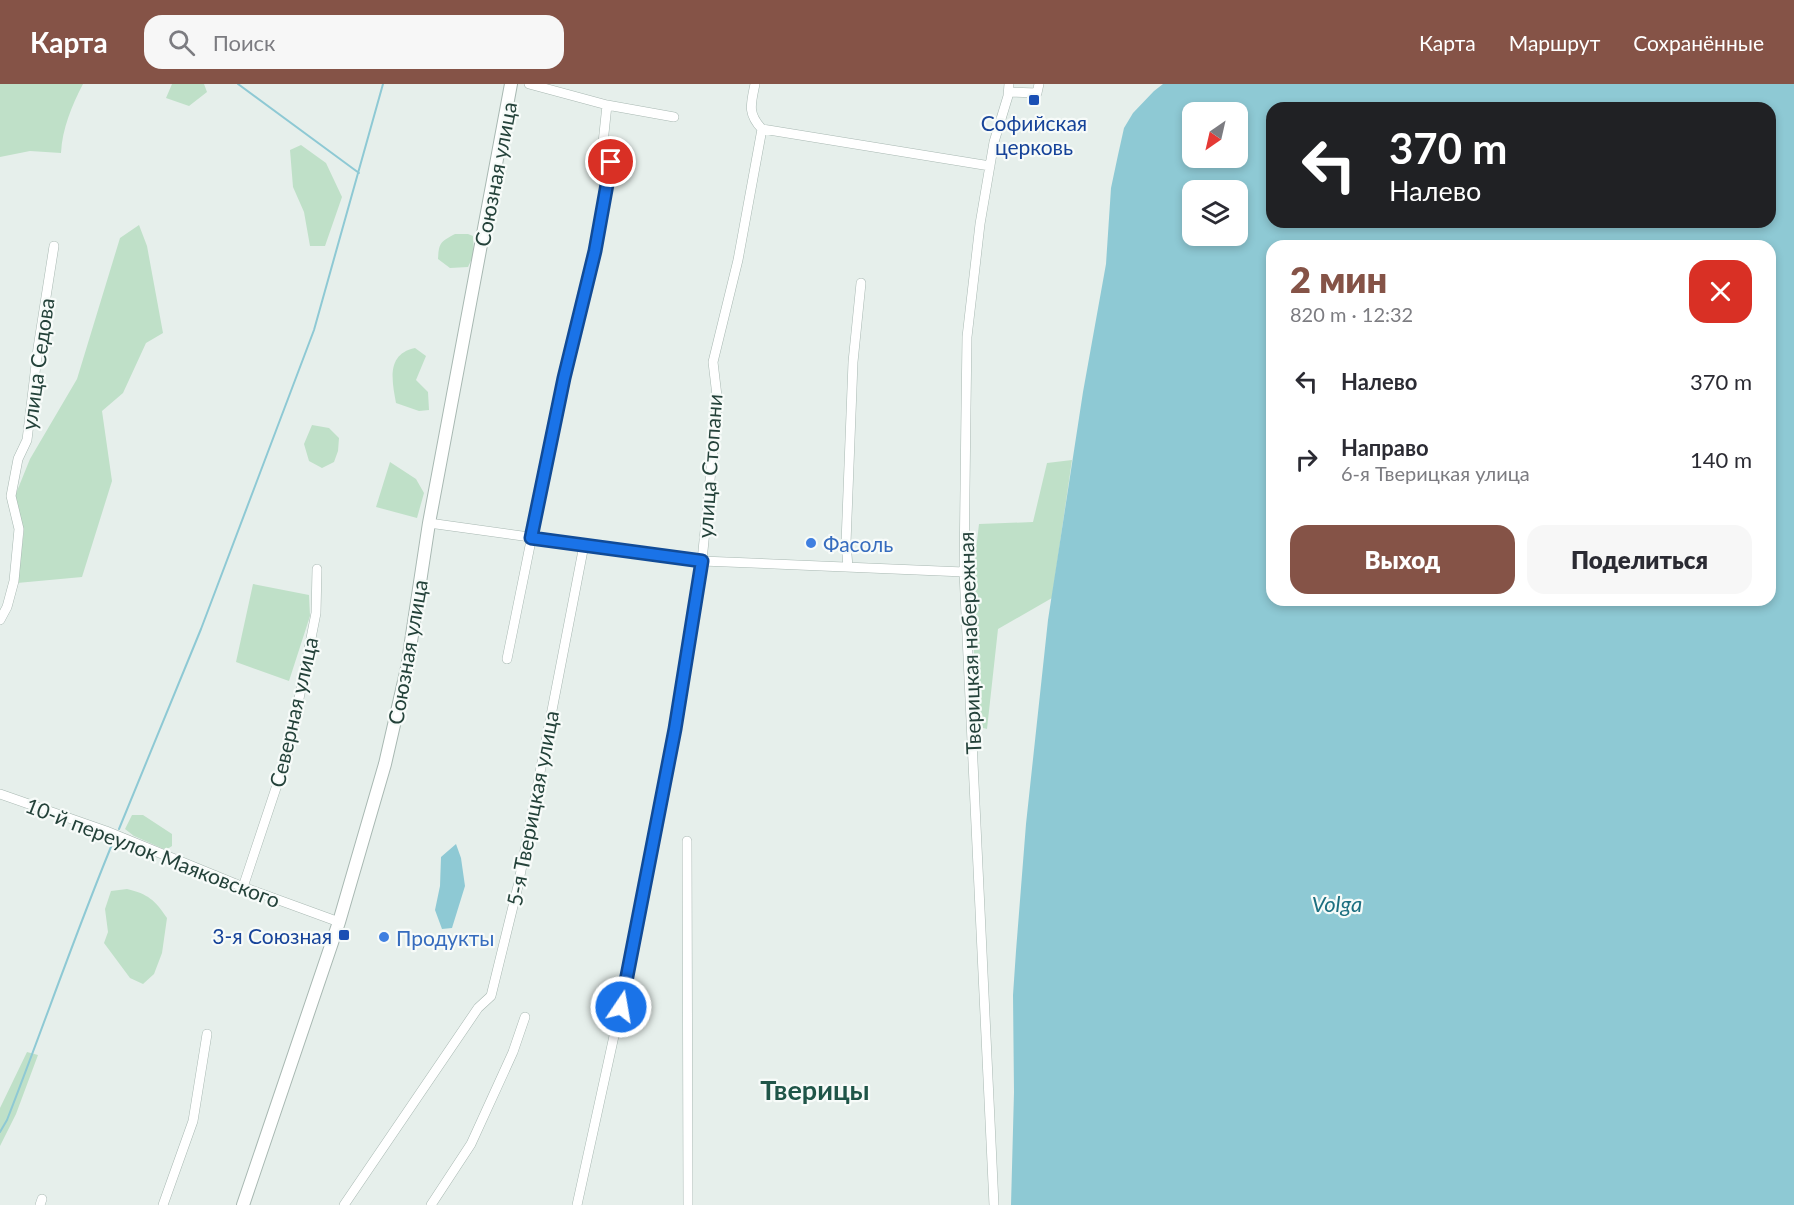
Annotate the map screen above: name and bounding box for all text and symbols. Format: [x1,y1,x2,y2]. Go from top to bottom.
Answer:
search box [144,15,564,69]
text: Карта [30,25,108,59]
icon: search [165,26,198,59]
text: Поиск [213,29,276,56]
text: Карта [1419,30,1476,55]
text: Маршрут [1509,30,1600,55]
text: Сохранённые [1633,30,1764,55]
marker: Софийская церковь [1027,93,1041,107]
street label: Союзная улица [469,100,521,248]
north arrow [1182,102,1248,168]
map controls [1182,102,1248,246]
place label: Софийская церковь [981,110,1087,159]
text: 370 m [1389,123,1507,173]
icon: left [1290,126,1368,204]
pin [585,136,636,187]
icon: arrive [594,145,627,178]
text: Налево [1389,174,1481,207]
button: layers [1182,180,1248,246]
text: 2 мин [1290,257,1387,301]
button: close [1689,260,1752,323]
street label: улица Седова [15,296,59,432]
text: 820 m · 12:32 [1290,302,1413,326]
icon: left [1290,365,1323,398]
text: Налево [1341,368,1417,395]
text: 370 m [1690,368,1752,395]
street label: улица Стопани [691,393,727,539]
text: Направо [1341,434,1429,461]
icon: right [1290,443,1323,476]
text: 140 m [1690,446,1752,473]
text: 6-я Тверицкая улица [1341,461,1530,485]
button: Выход [1290,525,1515,594]
button: Поделиться [1527,525,1752,594]
place label: Фасоль [823,531,893,556]
street label: Тверицкая набережная [953,531,985,755]
marker: Фасоль [804,536,818,550]
street label: Союзная улица [382,578,432,726]
street label: Северная улица [264,634,322,790]
street label: 5-я Тверицкая улица [501,708,563,908]
street label: 10-й переулок Маяковского [22,792,284,912]
water label: Volga [1312,890,1362,917]
place label: 3-я Союзная [212,923,332,948]
place label: Продукты [396,925,495,950]
marker: 3-я Союзная [337,928,351,942]
marker: Продукты [377,930,391,944]
position arrow [589,975,653,1039]
district label: Тверицы [760,1073,870,1106]

